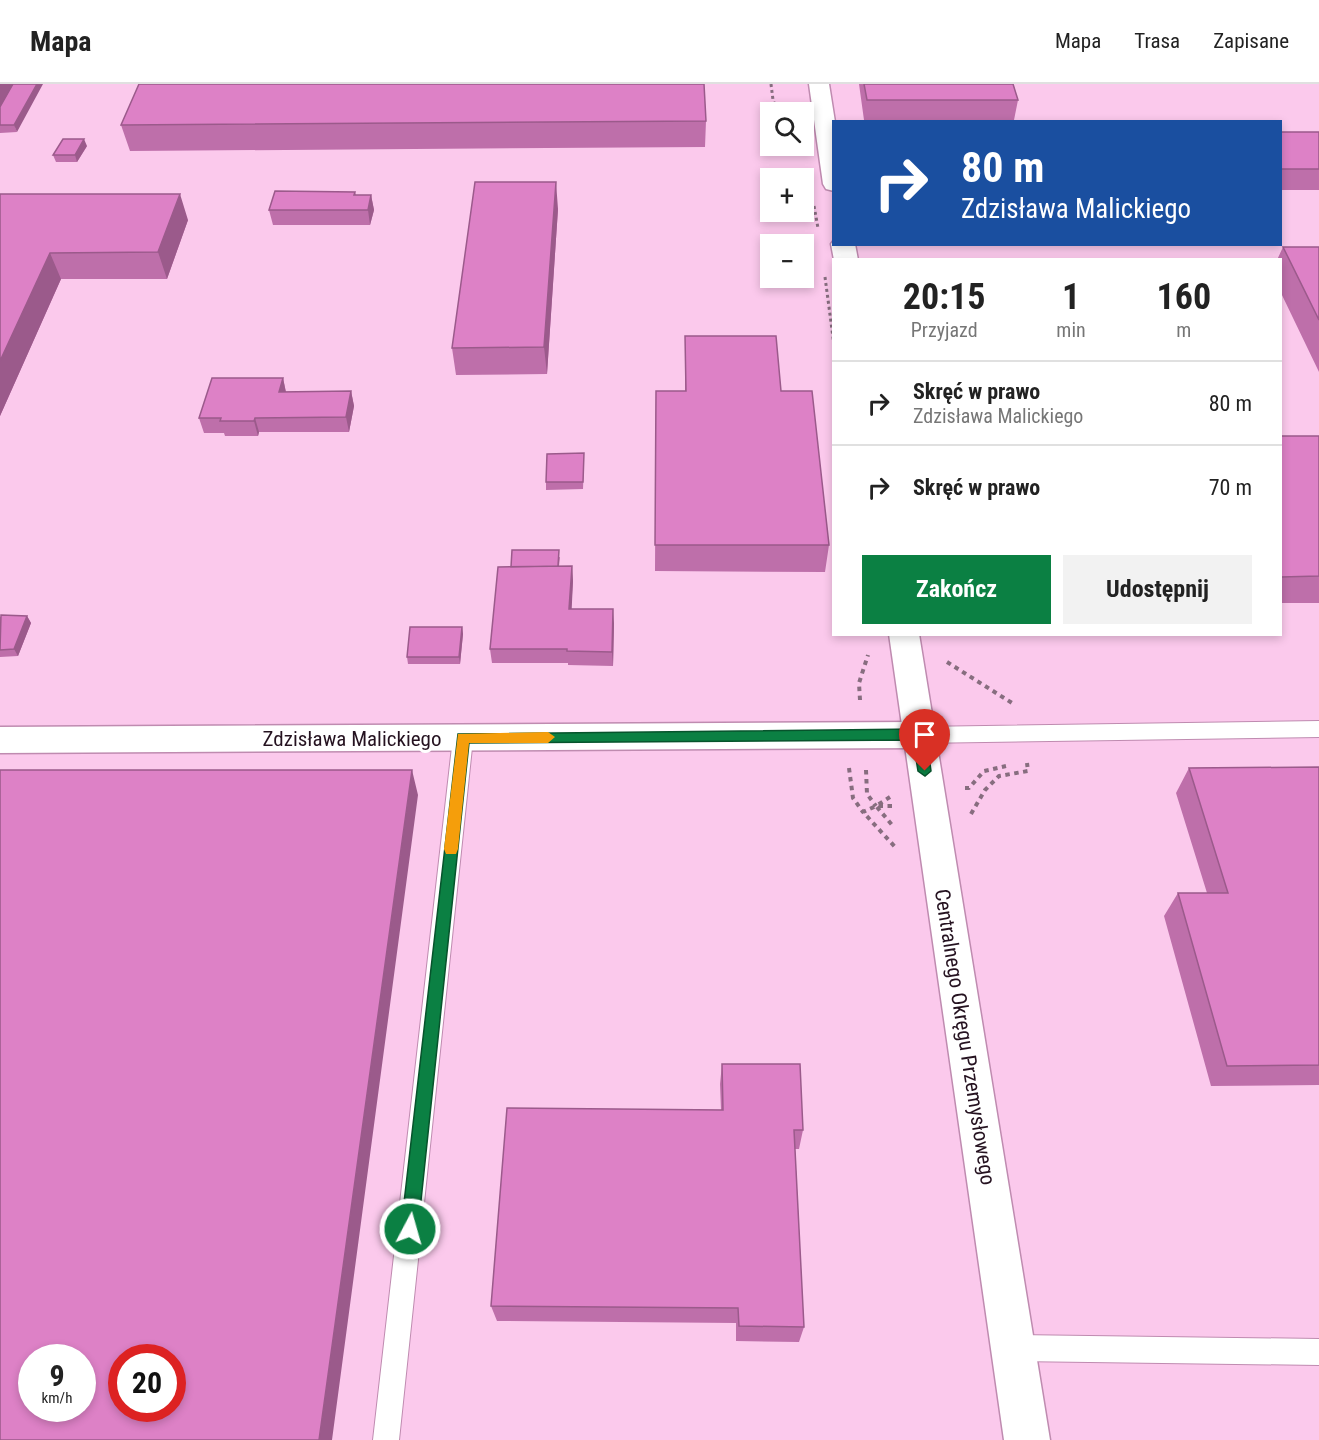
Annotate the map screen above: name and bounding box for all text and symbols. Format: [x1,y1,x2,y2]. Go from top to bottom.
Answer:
text: Mapa [30,25,91,58]
text: Mapa [1055,29,1101,53]
text: Trasa [1134,29,1180,53]
text: Zapisane [1213,29,1289,53]
map controls [760,102,814,288]
button: search [760,102,814,156]
text: 80 m [961,143,1044,192]
icon: right [862,144,940,222]
button: + [760,168,814,222]
text: Zdzisława Malickiego [961,193,1191,225]
button: − [760,234,814,288]
text: 20:15 [903,276,985,318]
text: 1 [1062,276,1080,318]
text: 160 [1157,276,1211,318]
text: Przyjazd [911,318,978,342]
text: min [1056,318,1086,342]
text: m [1176,318,1191,342]
text: Skręć w prawo [913,379,1040,404]
icon: right [862,387,895,420]
text: 80 m [1209,391,1252,416]
text: Zdzisława Malickiego [913,404,1083,428]
icon: right [862,471,895,504]
text: Skręć w prawo [913,475,1040,500]
text: 70 m [1209,475,1252,500]
button: Zakończ [862,555,1051,624]
button: Udostępnij [1063,555,1252,624]
pin [899,709,950,771]
icon: arrive [908,718,941,751]
street label: Zdzisława Malickiego [263,727,441,751]
street label: Centralnego Okręgu Przemysłowego [930,887,1000,1187]
position arrow [378,1197,442,1261]
speed limit sign: 20 [108,1344,186,1422]
text: 9 [49,1358,65,1393]
text: km/h [42,1389,72,1407]

